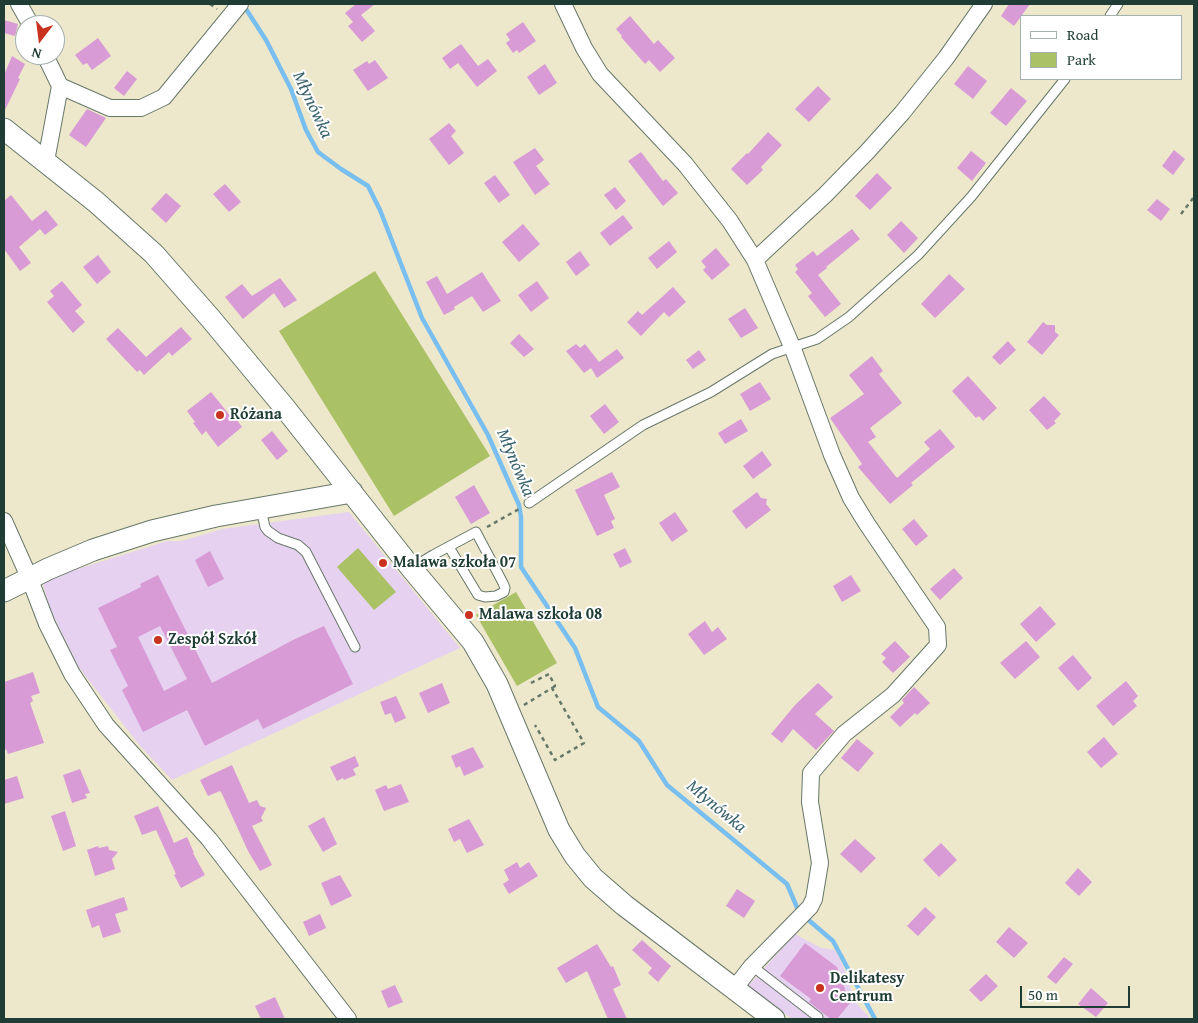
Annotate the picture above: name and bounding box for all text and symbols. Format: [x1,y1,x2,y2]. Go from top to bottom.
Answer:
north arrow [15,15,65,65]
legend [1020,15,1183,80]
text: Road [1067,24,1098,45]
text: N [29,43,43,64]
text: Park [1067,49,1096,70]
water label: Młynówka [287,68,337,142]
place label: Różana [230,405,282,425]
marker: Różana [214,409,226,421]
water label: Młynówka [491,426,539,500]
place label: Malawa szkoła 07 [393,553,516,573]
marker: Malawa szkoła 07 [377,557,389,569]
place label: Malawa szkoła 08 [479,605,602,625]
marker: Malawa szkoła 08 [463,609,475,621]
place label: Zespół Szkół [168,630,257,650]
marker: Zespół Szkół [152,634,164,646]
water label: Młynówka [682,776,750,838]
place label: Delikatesy Centrum [830,969,904,1007]
scale bar [1023,976,1133,1008]
marker: Delikatesy Centrum [814,982,826,994]
text: 50 m [1028,984,1058,1005]

